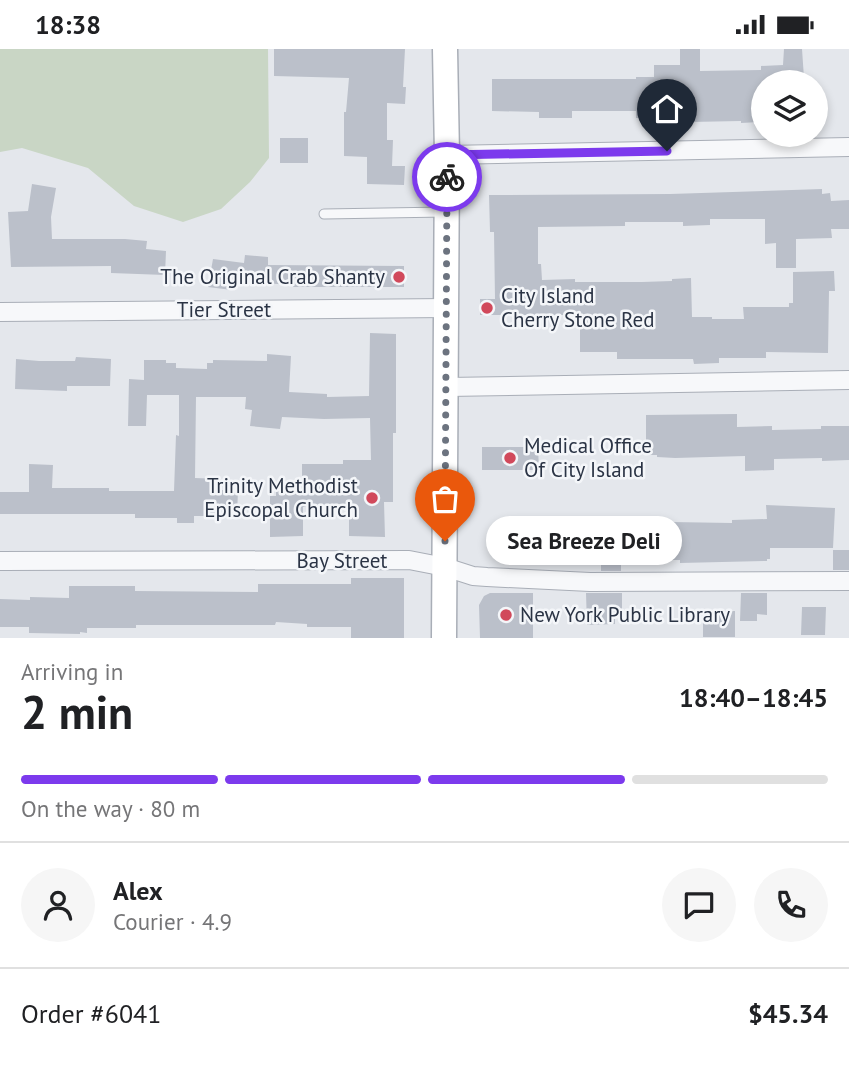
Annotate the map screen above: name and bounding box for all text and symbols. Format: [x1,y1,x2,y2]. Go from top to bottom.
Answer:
text: 18:38 [35,8,101,41]
map controls [751,70,828,147]
button: layers [751,70,828,147]
pin [637,79,697,151]
icon: home [648,90,686,128]
courier [412,142,482,212]
icon: bike [428,158,466,196]
place label: The Original Crab Shanty [160,263,385,290]
marker: The Original Crab Shanty [391,269,407,285]
place label: City Island Cherry Stone Red [501,282,655,333]
street label: Tier Street [177,296,271,323]
marker: City Island Cherry Stone Red [479,300,495,316]
place label: Medical Office Of City Island [524,432,652,483]
marker: Medical Office Of City Island [502,450,518,466]
pin [415,469,475,541]
place label: Trinity Methodist Episcopal Church [204,472,358,523]
icon: bag [426,480,464,518]
marker: Trinity Methodist Episcopal Church [364,490,380,506]
callout: Sea Breeze Deli [487,517,683,565]
text: Sea Breeze Deli [507,526,661,555]
street label: Bay Street [297,547,387,574]
place label: New York Public Library [520,601,730,628]
marker: New York Public Library [498,607,514,623]
text: Arriving in [21,657,123,686]
text: 18:40–18:45 [679,681,828,714]
text: 2 min [21,682,133,742]
text: On the way · 80 m [21,794,200,823]
button: person [21,868,95,942]
button: chat [662,868,736,942]
button: phone [754,868,828,942]
text: Alex [113,874,163,907]
text: Courier · 4.9 [113,907,232,936]
text: Order #6041 [21,997,161,1030]
text: $45.34 [748,997,828,1030]

